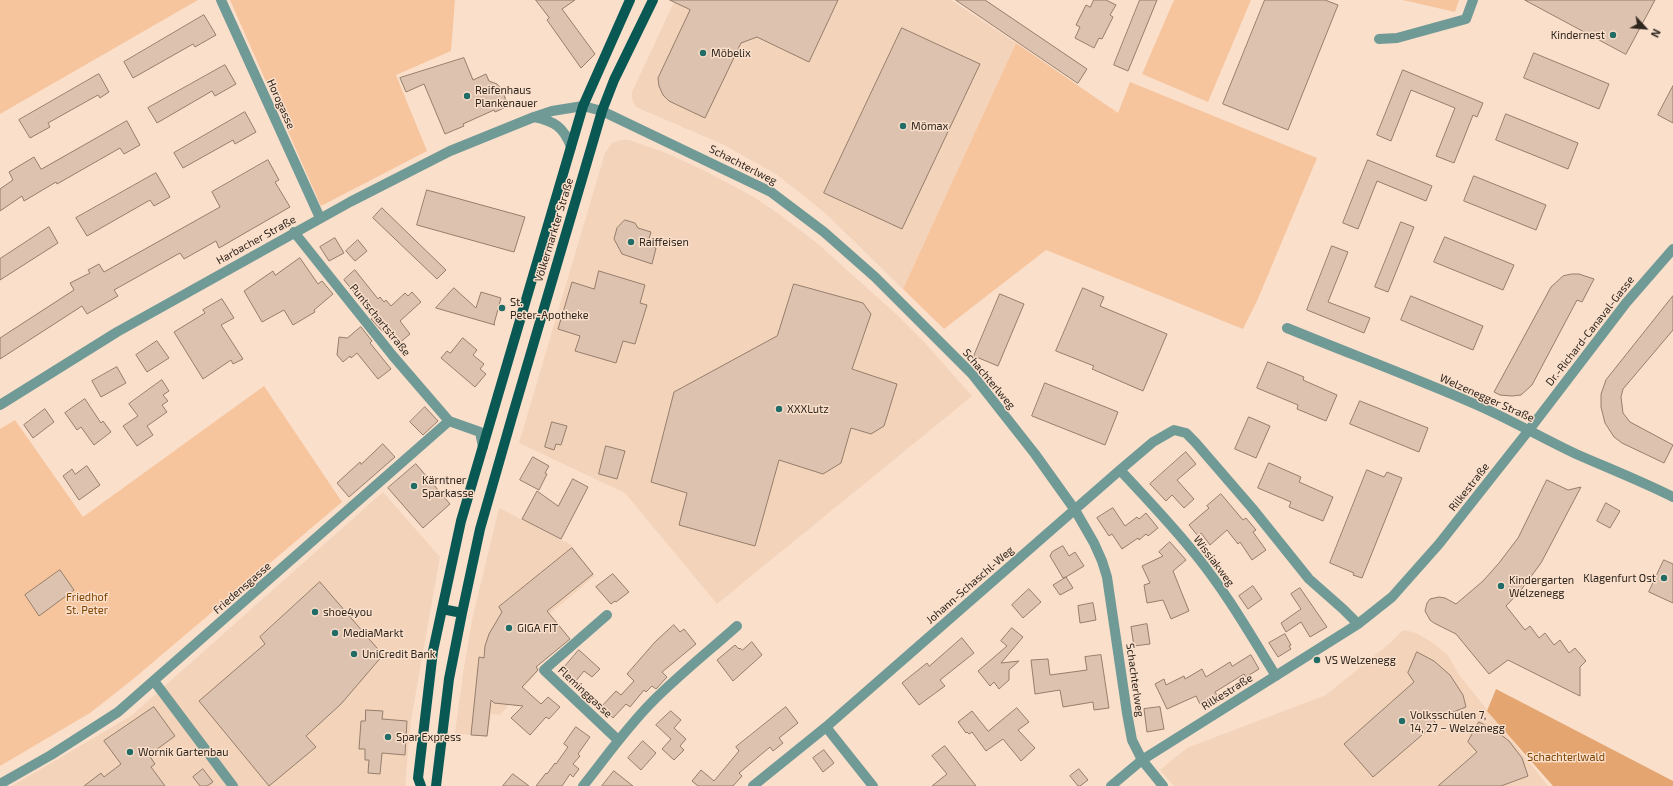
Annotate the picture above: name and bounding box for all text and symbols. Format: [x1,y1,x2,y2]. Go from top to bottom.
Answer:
north arrow [1625,8,1665,48]
text: N [1649,27,1664,40]
place label: Kindernest [1551,28,1605,42]
marker: Kindernest [1608,30,1618,40]
place label: Möbelix [711,46,751,60]
marker: Möbelix [698,48,708,58]
street label: Horogasse [264,77,298,131]
place label: Reifenhaus Plankenauer [475,83,538,109]
marker: Reifenhaus Plankenauer [462,91,472,101]
place label: Mömax [911,119,948,133]
marker: Mömax [898,121,908,131]
street label: Schachterlweg [707,142,779,188]
street label: Völkermarkter Straße [532,176,576,284]
street label: Harbacher Straße [214,213,298,267]
place label: Raiffeisen [639,235,689,249]
marker: Raiffeisen [626,237,636,247]
street label: Dr.-Richard-Canaval-Gasse [1543,273,1637,389]
street label: Puntschartstraße [347,281,413,359]
place label: St. Peter-Apotheke [510,295,589,321]
marker: St. Peter-Apotheke [497,303,507,313]
street label: Schachterlweg [960,346,1018,412]
street label: Welzenegger Straße [1438,371,1536,425]
place label: XXXLutz [787,402,829,416]
marker: XXXLutz [774,404,784,414]
street label: Rilkestraße [1446,460,1492,514]
place label: Kärntner Sparkasse [422,473,474,499]
marker: Kärntner Sparkasse [409,481,419,491]
street label: Wissiakweg [1191,533,1237,589]
street label: Johann-Schaschl-Weg [924,543,1016,627]
street label: Friedensgasse [210,559,274,617]
place label: Klagenfurt Ost [1583,571,1656,585]
place label: Kindergarten Welzenegg [1509,573,1574,599]
marker: Klagenfurt Ost [1659,573,1669,583]
marker: Kindergarten Welzenegg [1496,581,1506,591]
park label: Friedhof St. Peter [66,590,108,616]
place label: shoe4you [323,605,372,619]
marker: shoe4you [310,607,320,617]
place label: GIGA FIT [517,621,558,635]
marker: GIGA FIT [504,623,514,633]
place label: MediaMarkt [343,626,404,640]
marker: MediaMarkt [330,628,340,638]
street label: Schachterlweg [1123,642,1147,718]
place label: UniCredit Bank [362,647,435,661]
marker: UniCredit Bank [349,649,359,659]
place label: VS Welzenegg [1325,653,1396,667]
marker: VS Welzenegg [1312,655,1322,665]
street label: Fleminggasse [555,664,615,720]
street label: Rilkestraße [1199,671,1255,713]
place label: Volksschulen 7, 14, 27 – Welzenegg [1410,708,1505,734]
marker: Volksschulen 7, 14, 27 – Welzenegg [1397,716,1407,726]
place label: Spar Express [396,730,461,744]
marker: Spar Express [383,732,393,742]
place label: Wornik Gartenbau [138,745,228,759]
marker: Wornik Gartenbau [125,747,135,757]
park label: Schachterlwald [1527,750,1605,764]

